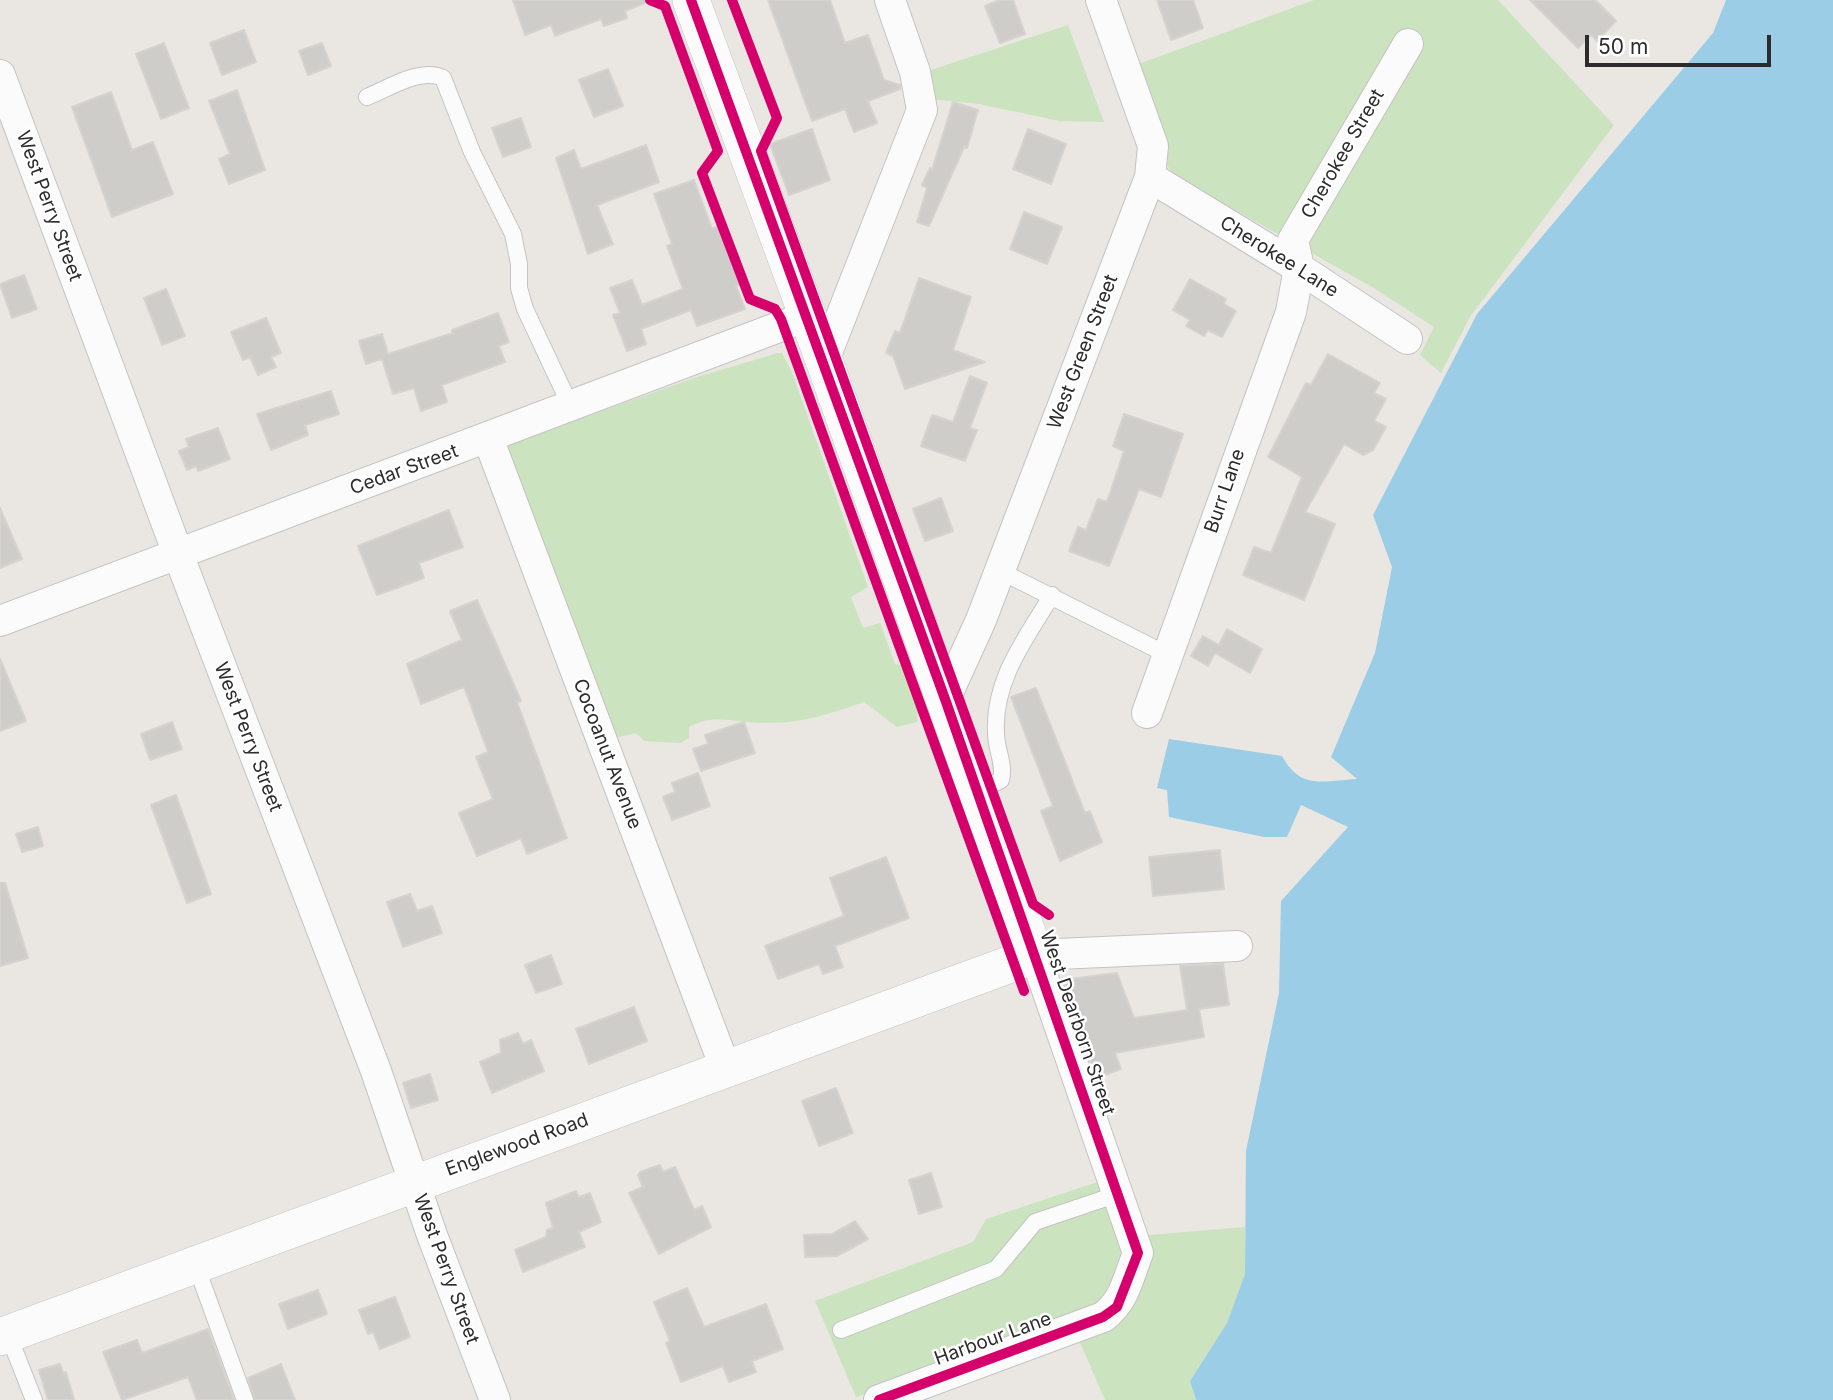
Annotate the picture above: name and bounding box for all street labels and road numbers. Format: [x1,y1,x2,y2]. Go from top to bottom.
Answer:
street label: Cherokee Street [1297,85,1389,223]
street label: West Perry Street [11,128,87,284]
street label: Cherokee Lane [1215,211,1343,303]
street label: West Green Street [1043,271,1123,433]
street label: Cedar Street [347,440,461,500]
street label: Burr Lane [1200,446,1250,536]
street label: West Perry Street [209,659,287,815]
street label: Cocoanut Avenue [568,676,646,832]
street label: West Dearborn Street [1035,927,1119,1119]
street label: Englewood Road [442,1109,592,1181]
street label: West Perry Street [408,1191,484,1347]
street label: Harbour Lane [931,1307,1055,1371]

